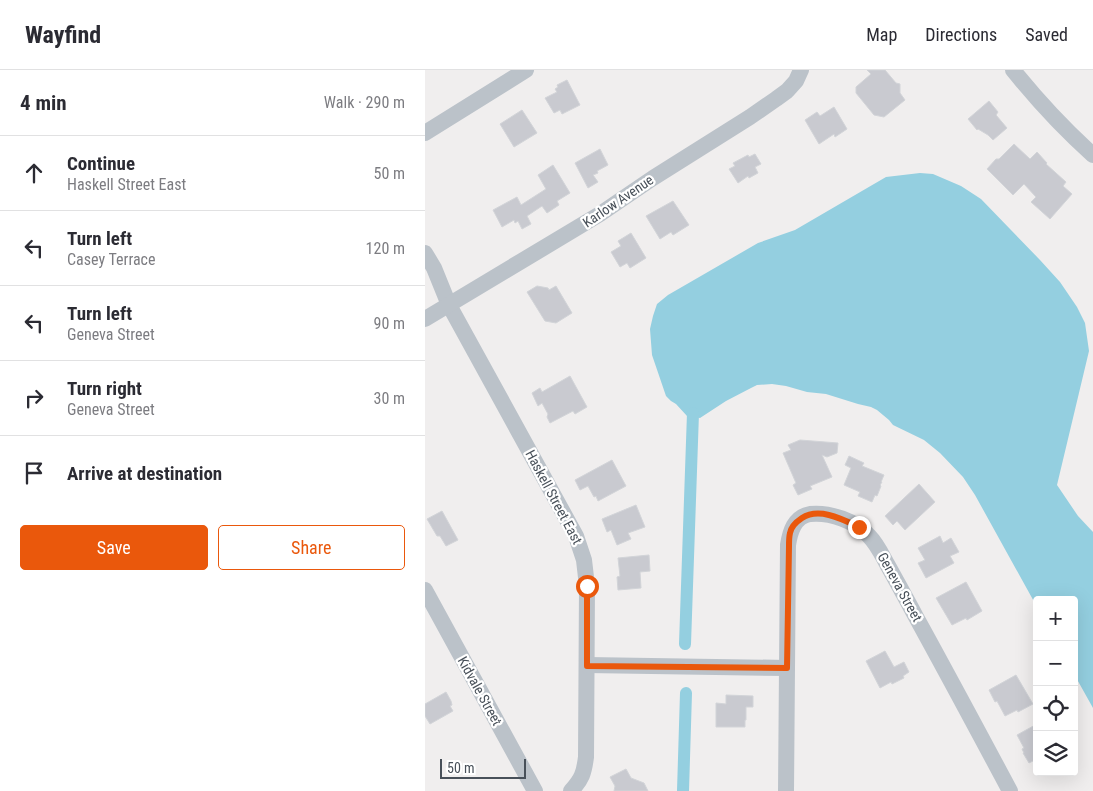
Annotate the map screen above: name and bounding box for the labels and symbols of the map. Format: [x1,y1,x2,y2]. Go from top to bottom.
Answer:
street label: Karlow Avenue [580,171,657,230]
street label: Haskell Street East [522,447,586,547]
route end [848,516,871,539]
street label: Geneva Street [874,550,926,624]
route start [576,575,599,598]
street label: Kidvale Street [455,654,505,728]
scale bar [440,756,526,779]

